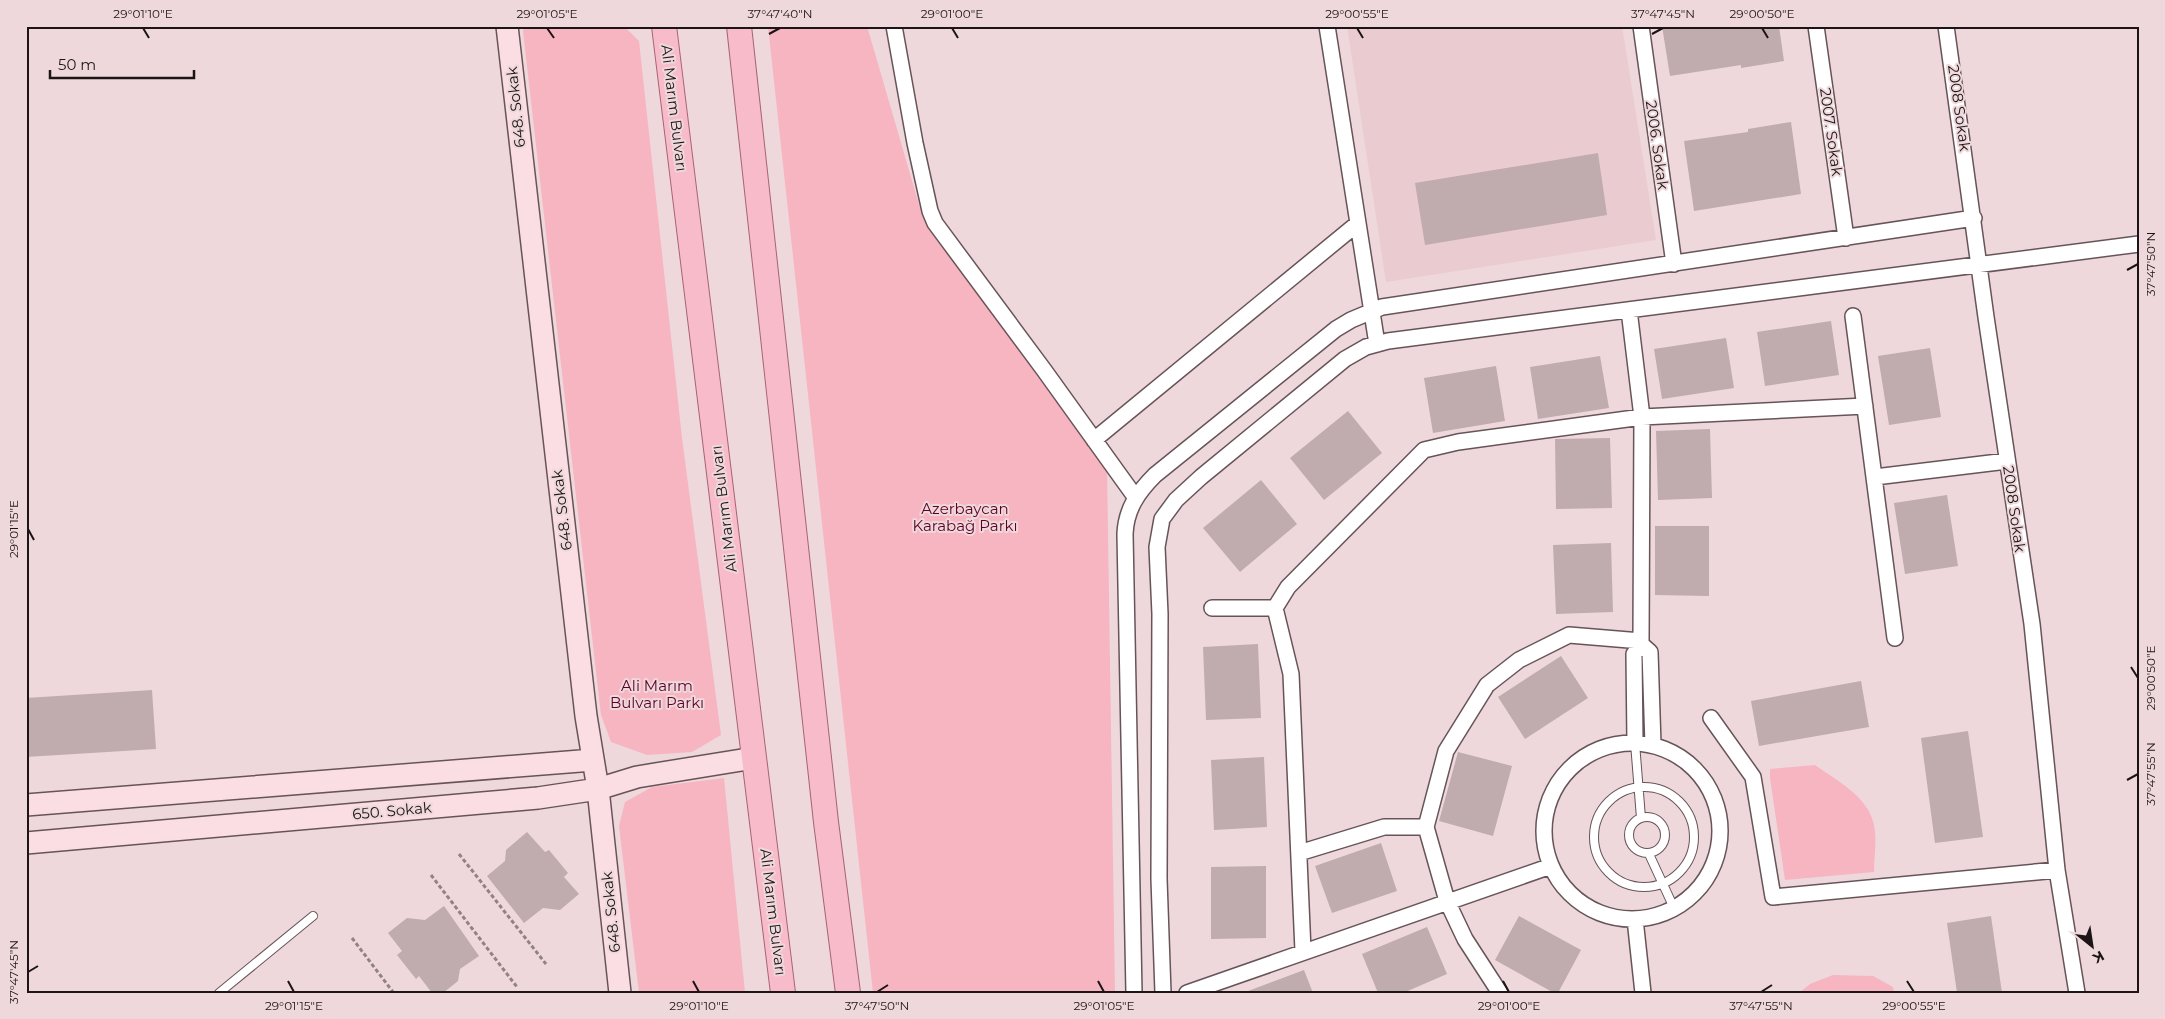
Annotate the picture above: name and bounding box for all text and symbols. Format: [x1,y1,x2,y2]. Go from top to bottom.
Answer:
text: 29°01'10"E [113,6,173,21]
text: 29°01'05"E [516,6,578,21]
text: 37°47'40"N [747,6,813,21]
text: 29°01'00"E [921,6,983,21]
text: 29°00'55"E [1325,6,1389,21]
text: 37°47'45"N [1631,6,1695,21]
text: 29°00'50"E [1729,6,1795,21]
street label: Ali Marım Bulvarı [657,43,692,173]
scale bar [50,48,194,80]
text: 50 m [58,55,96,74]
street label: 2008 Sokak [1944,63,1975,152]
street label: 648. Sokak [502,66,529,148]
street label: 2007. Sokak [1816,87,1847,177]
street label: 2006. Sokak [1642,99,1673,191]
text: 37°47'50"N [2143,232,2158,296]
street label: Ali Marım Bulvarı [706,444,741,574]
street label: 2008 Sokak [1999,464,2030,553]
street label: 648. Sokak [547,469,576,552]
park label: Azerbaycan Karabağ Parkı [913,499,1017,535]
text: 29°01'15"E [6,500,21,558]
text: 29°00'50"E [2143,645,2158,711]
park label: Ali Marım Bulvarı Parkı [610,676,704,712]
text: 37°47'55"N [2143,742,2158,806]
street label: 650. Sokak [351,798,433,823]
street label: Ali Marım Bulvarı [756,847,791,977]
street label: 648. Sokak [597,871,624,953]
north arrow [2068,922,2118,972]
text: 37°47'45"N [6,940,21,1004]
text: K [2089,947,2107,968]
text: 29°01'15"E [265,998,323,1013]
text: 29°01'10"E [669,998,729,1013]
text: 37°47'50"N [845,998,909,1013]
text: 29°01'05"E [1073,998,1135,1013]
text: 29°01'00"E [1478,998,1540,1013]
text: 37°47'55"N [1729,998,1793,1013]
text: 29°00'55"E [1882,998,1946,1013]

